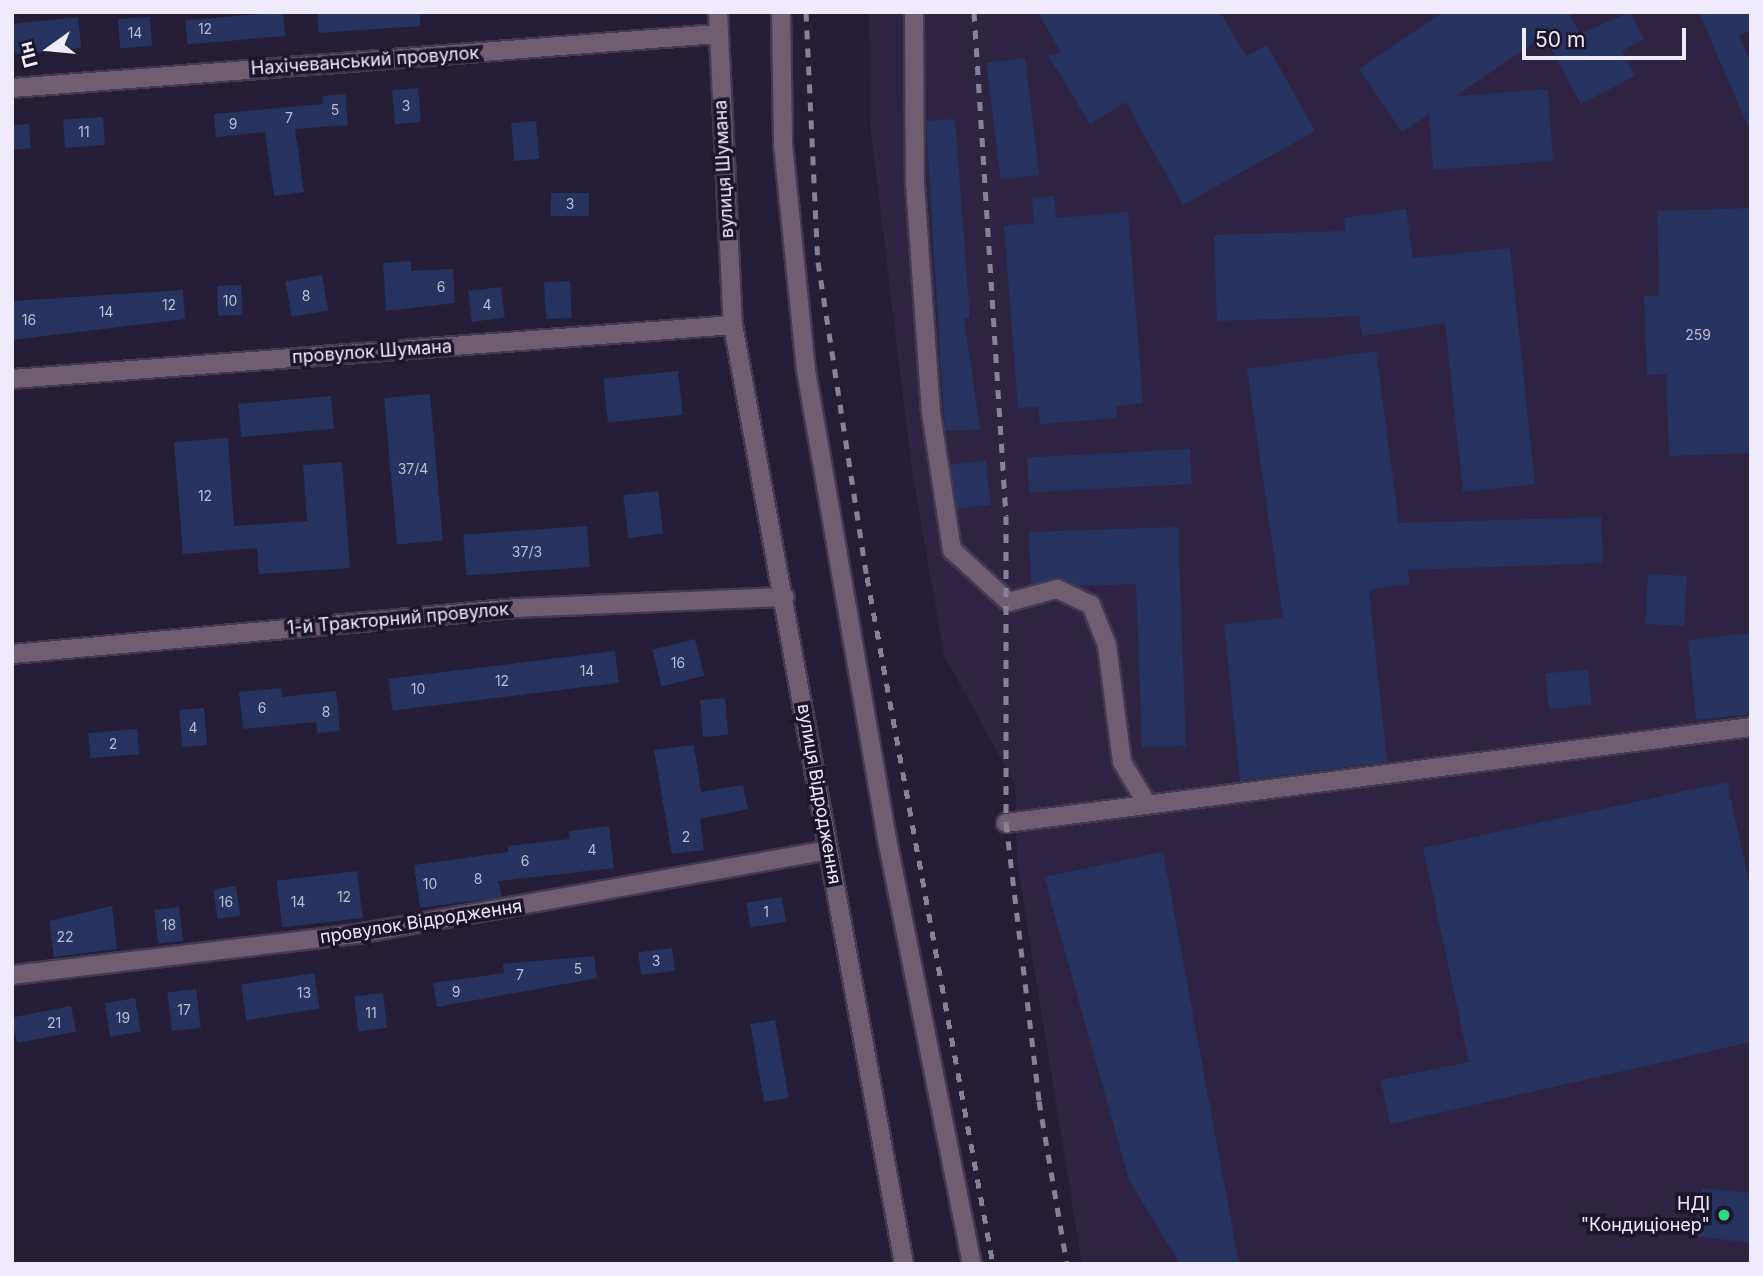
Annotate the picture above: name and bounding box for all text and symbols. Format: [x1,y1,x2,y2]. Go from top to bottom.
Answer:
north arrow [14,14,84,84]
scale bar [1525,14,1690,58]
house number: 12 [198,21,212,37]
house number: 14 [128,25,142,41]
text: 50 m [1535,27,1585,52]
text: Пн [14,39,43,70]
street label: Нахічеванський провулок [250,42,480,80]
house number: 3 [402,98,410,114]
street label: вулиця Шумана [710,99,738,239]
house number: 5 [331,102,339,118]
house number: 7 [285,110,293,126]
house number: 9 [229,116,237,132]
house number: 11 [78,124,90,140]
house number: 3 [566,196,574,212]
house number: 6 [437,279,445,295]
house number: 8 [302,288,310,304]
house number: 10 [223,293,237,309]
house number: 12 [162,297,176,313]
house number: 4 [482,297,492,313]
house number: 14 [99,304,113,320]
house number: 16 [22,312,36,328]
house number: 259 [1685,327,1711,343]
street label: провулок Шумана [291,336,453,368]
house number: 37/4 [398,461,428,477]
house number: 12 [198,488,212,504]
house number: 37/3 [512,544,542,560]
street label: 1-й Тракторний провулок [286,599,510,639]
house number: 16 [671,655,685,671]
house number: 14 [580,663,594,679]
house number: 12 [495,673,509,689]
house number: 10 [411,681,425,697]
house number: 6 [258,700,266,716]
street label: вулиця Відродження [792,702,846,886]
house number: 8 [322,704,330,720]
house number: 4 [188,720,198,736]
house number: 2 [109,736,117,752]
house number: 2 [682,829,690,845]
house number: 4 [587,842,597,858]
house number: 6 [521,853,529,869]
house number: 8 [474,871,482,887]
house number: 10 [423,876,437,892]
house number: 12 [337,889,351,905]
house number: 16 [219,894,233,910]
house number: 14 [291,894,305,910]
street label: провулок Відродження [318,895,524,949]
house number: 1 [763,904,769,920]
house number: 18 [162,917,176,933]
house number: 22 [56,929,74,945]
house number: 3 [652,953,660,969]
house number: 5 [574,961,582,977]
house number: 7 [516,967,524,983]
house number: 9 [452,984,460,1000]
house number: 13 [297,985,311,1001]
house number: 17 [177,1002,191,1018]
house number: 11 [365,1005,377,1021]
house number: 19 [116,1010,130,1026]
house number: 21 [47,1015,61,1031]
place label: НДІ "Кондиціонер" [1581,1194,1710,1236]
marker: НДІ "Кондиціонер" [1716,1207,1732,1223]

